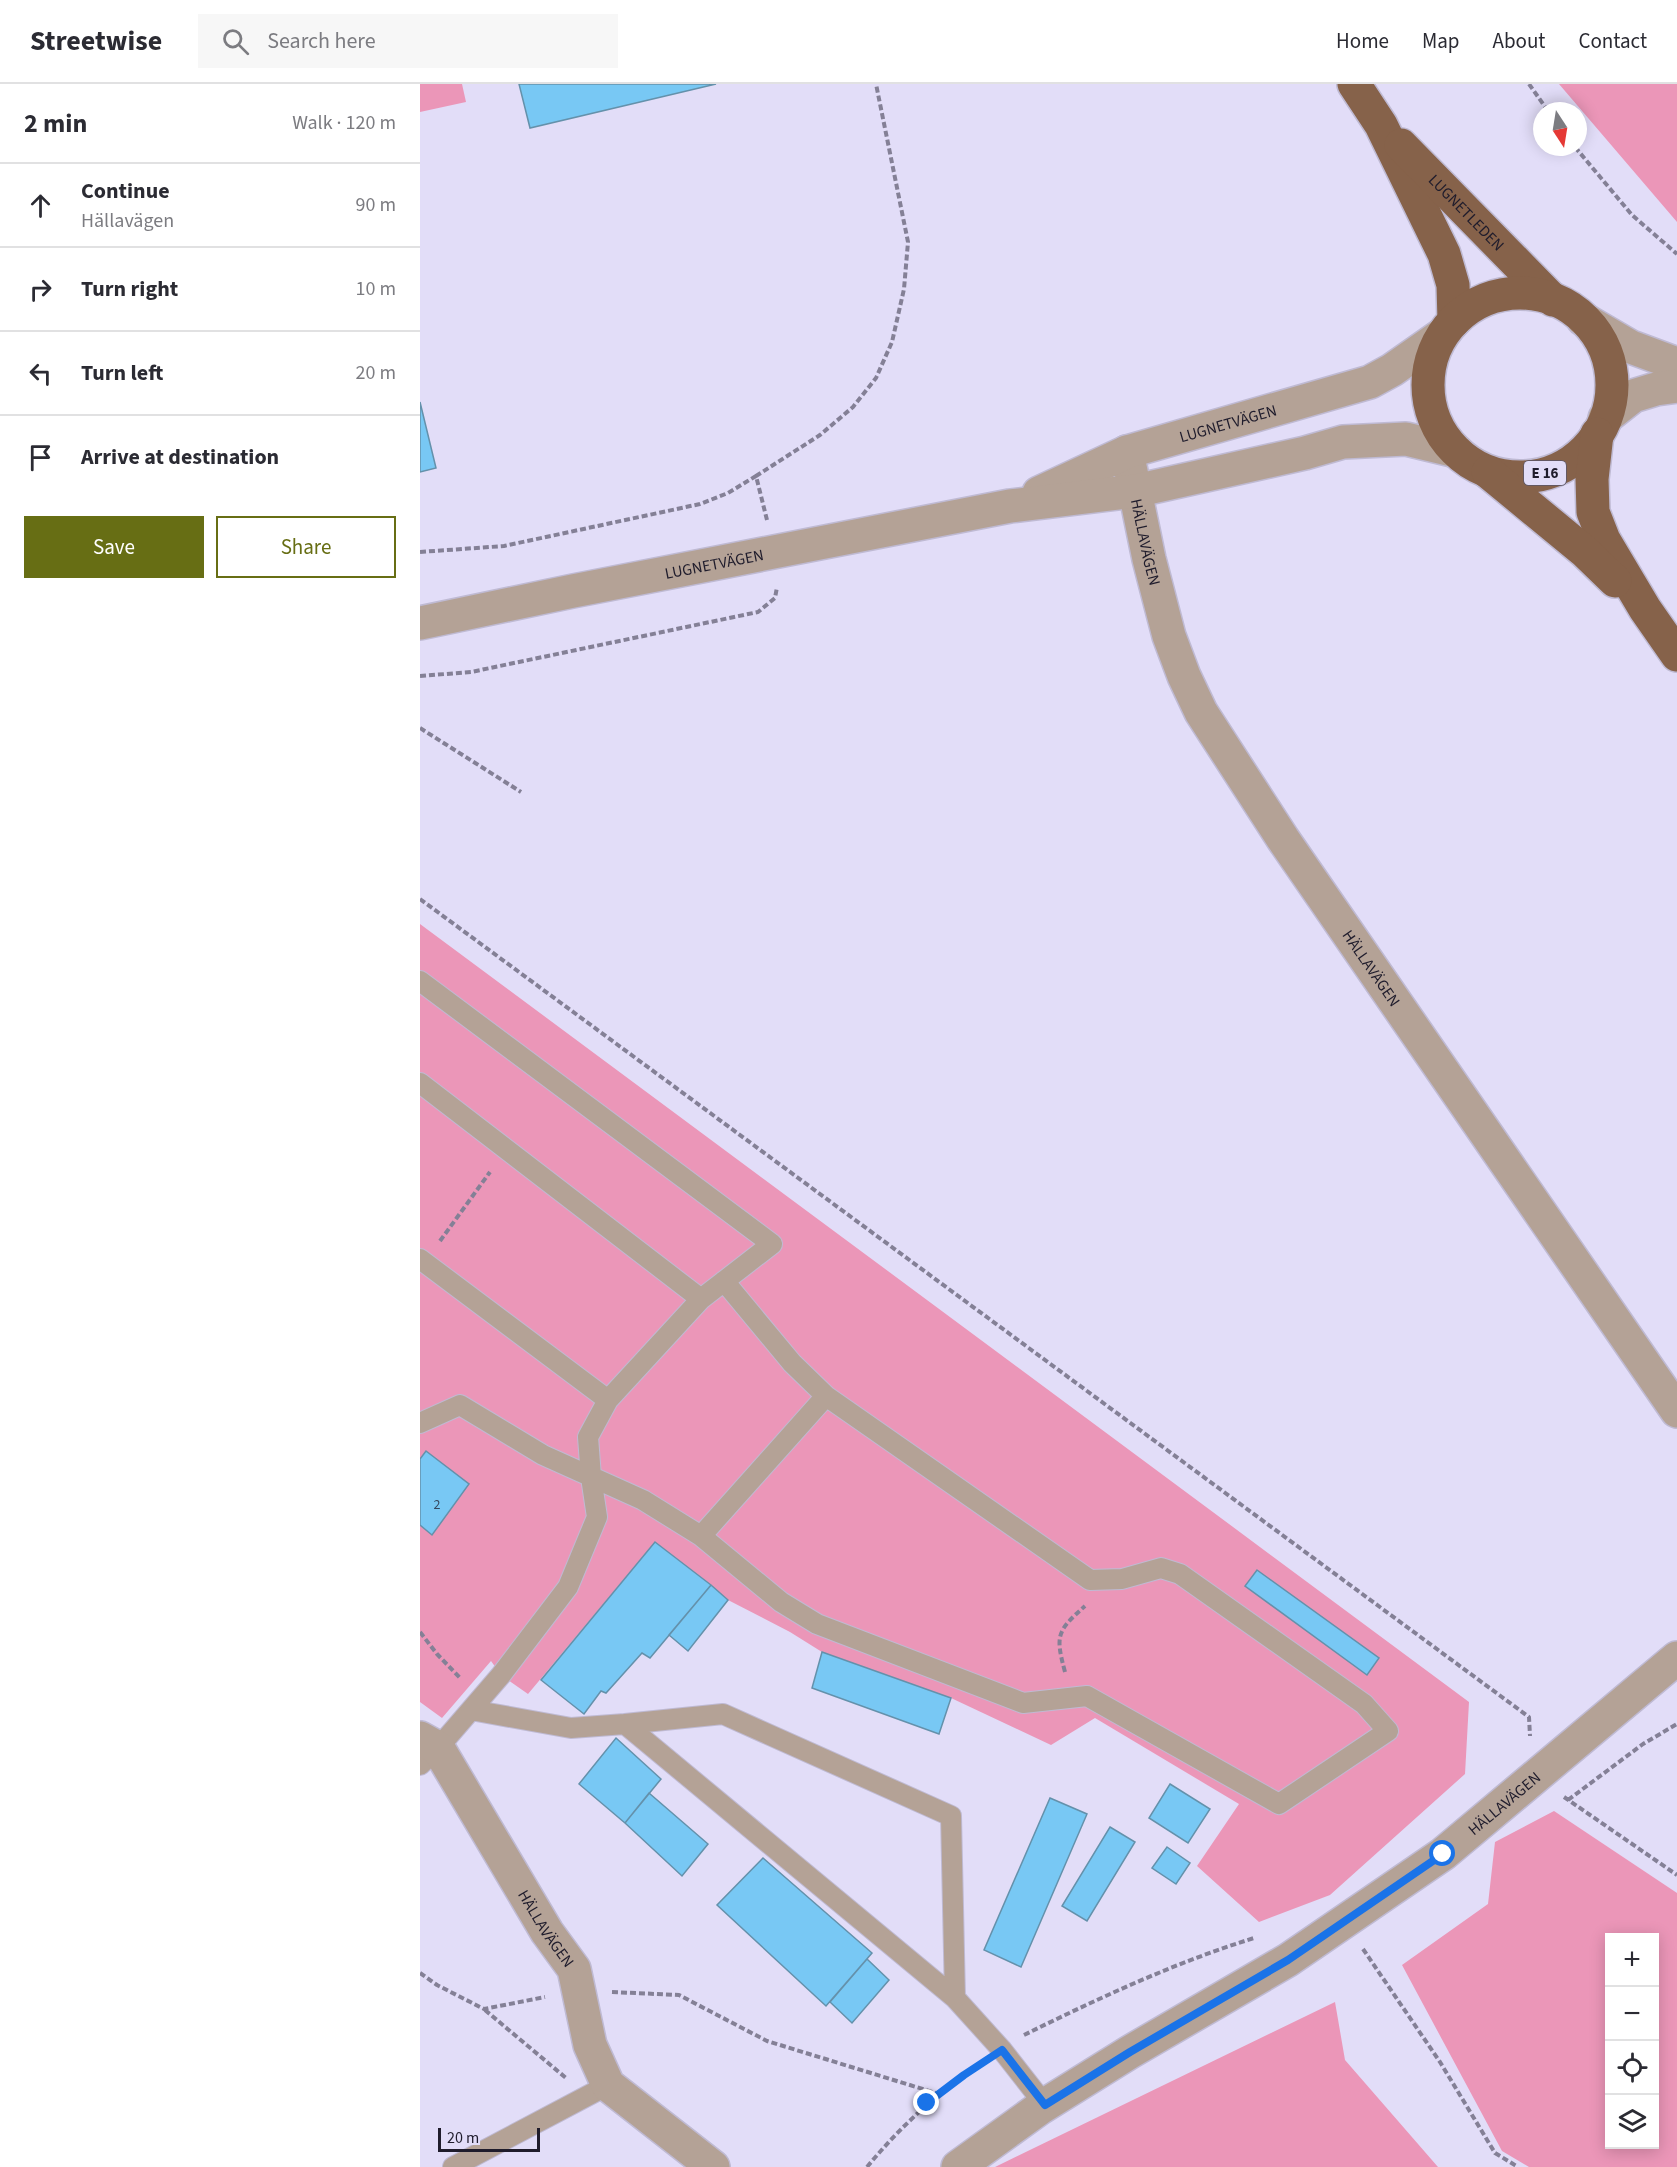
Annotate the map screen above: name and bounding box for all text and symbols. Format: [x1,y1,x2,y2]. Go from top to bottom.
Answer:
search box [198,14,618,68]
text: Streetwise [30,21,162,61]
icon: search [219,25,252,58]
text: Search here [267,25,376,57]
text: Home [1336,26,1389,56]
text: Map [1422,26,1460,56]
text: About [1493,26,1545,56]
text: Contact [1578,26,1647,56]
north arrow [1533,102,1587,156]
text: 2 min [24,105,87,142]
text: Walk · 120 m [292,109,396,137]
street label: LUGNETLEDEN [1423,169,1509,256]
text: Continue [81,175,170,207]
icon: ahead [24,189,57,222]
text: 90 m [356,191,396,219]
text: Hällavägen [81,207,174,235]
icon: right [24,273,57,306]
text: Turn right [81,273,178,305]
text: 10 m [356,275,396,303]
icon: left [24,357,57,390]
text: Turn left [81,357,163,389]
text: 20 m [356,359,396,387]
street label: LUGNETVÄGEN [1177,399,1279,448]
icon: arrive [24,441,57,474]
text: Arrive at destination [81,441,279,473]
road number: E 16 [1524,461,1566,485]
street label: HÄLLAVÄGEN [1125,497,1165,588]
button: Save [24,516,204,578]
button: Share [216,516,396,578]
street label: LUGNETVÄGEN [663,544,765,585]
street label: HÄLLAVÄGEN [1337,926,1405,1011]
house number: 2 [434,1495,441,1515]
street label: HÄLLAVÄGEN [1464,1767,1545,1841]
route start [1429,1840,1455,1866]
street label: HÄLLAVÄGEN [512,1886,579,1972]
map controls [1605,1933,1659,2149]
button: + [1605,1933,1659,1987]
button: − [1605,1987,1659,2041]
button: locate [1605,2041,1659,2095]
route end [913,2089,939,2115]
button: layers [1605,2095,1659,2149]
scale bar [438,2125,540,2152]
text: 20 m [447,2127,479,2149]

